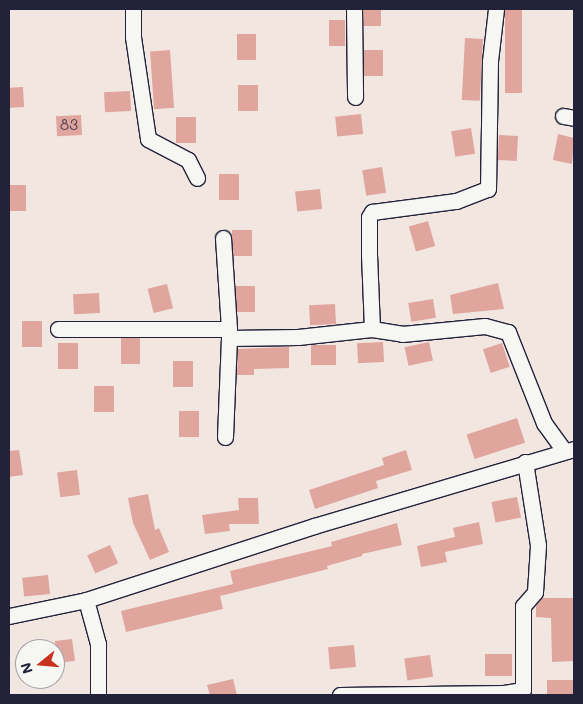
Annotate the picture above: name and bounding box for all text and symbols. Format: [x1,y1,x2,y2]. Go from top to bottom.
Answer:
house number: 83 [60,116,78,134]
north arrow [15,639,65,689]
text: N [15,660,37,676]

